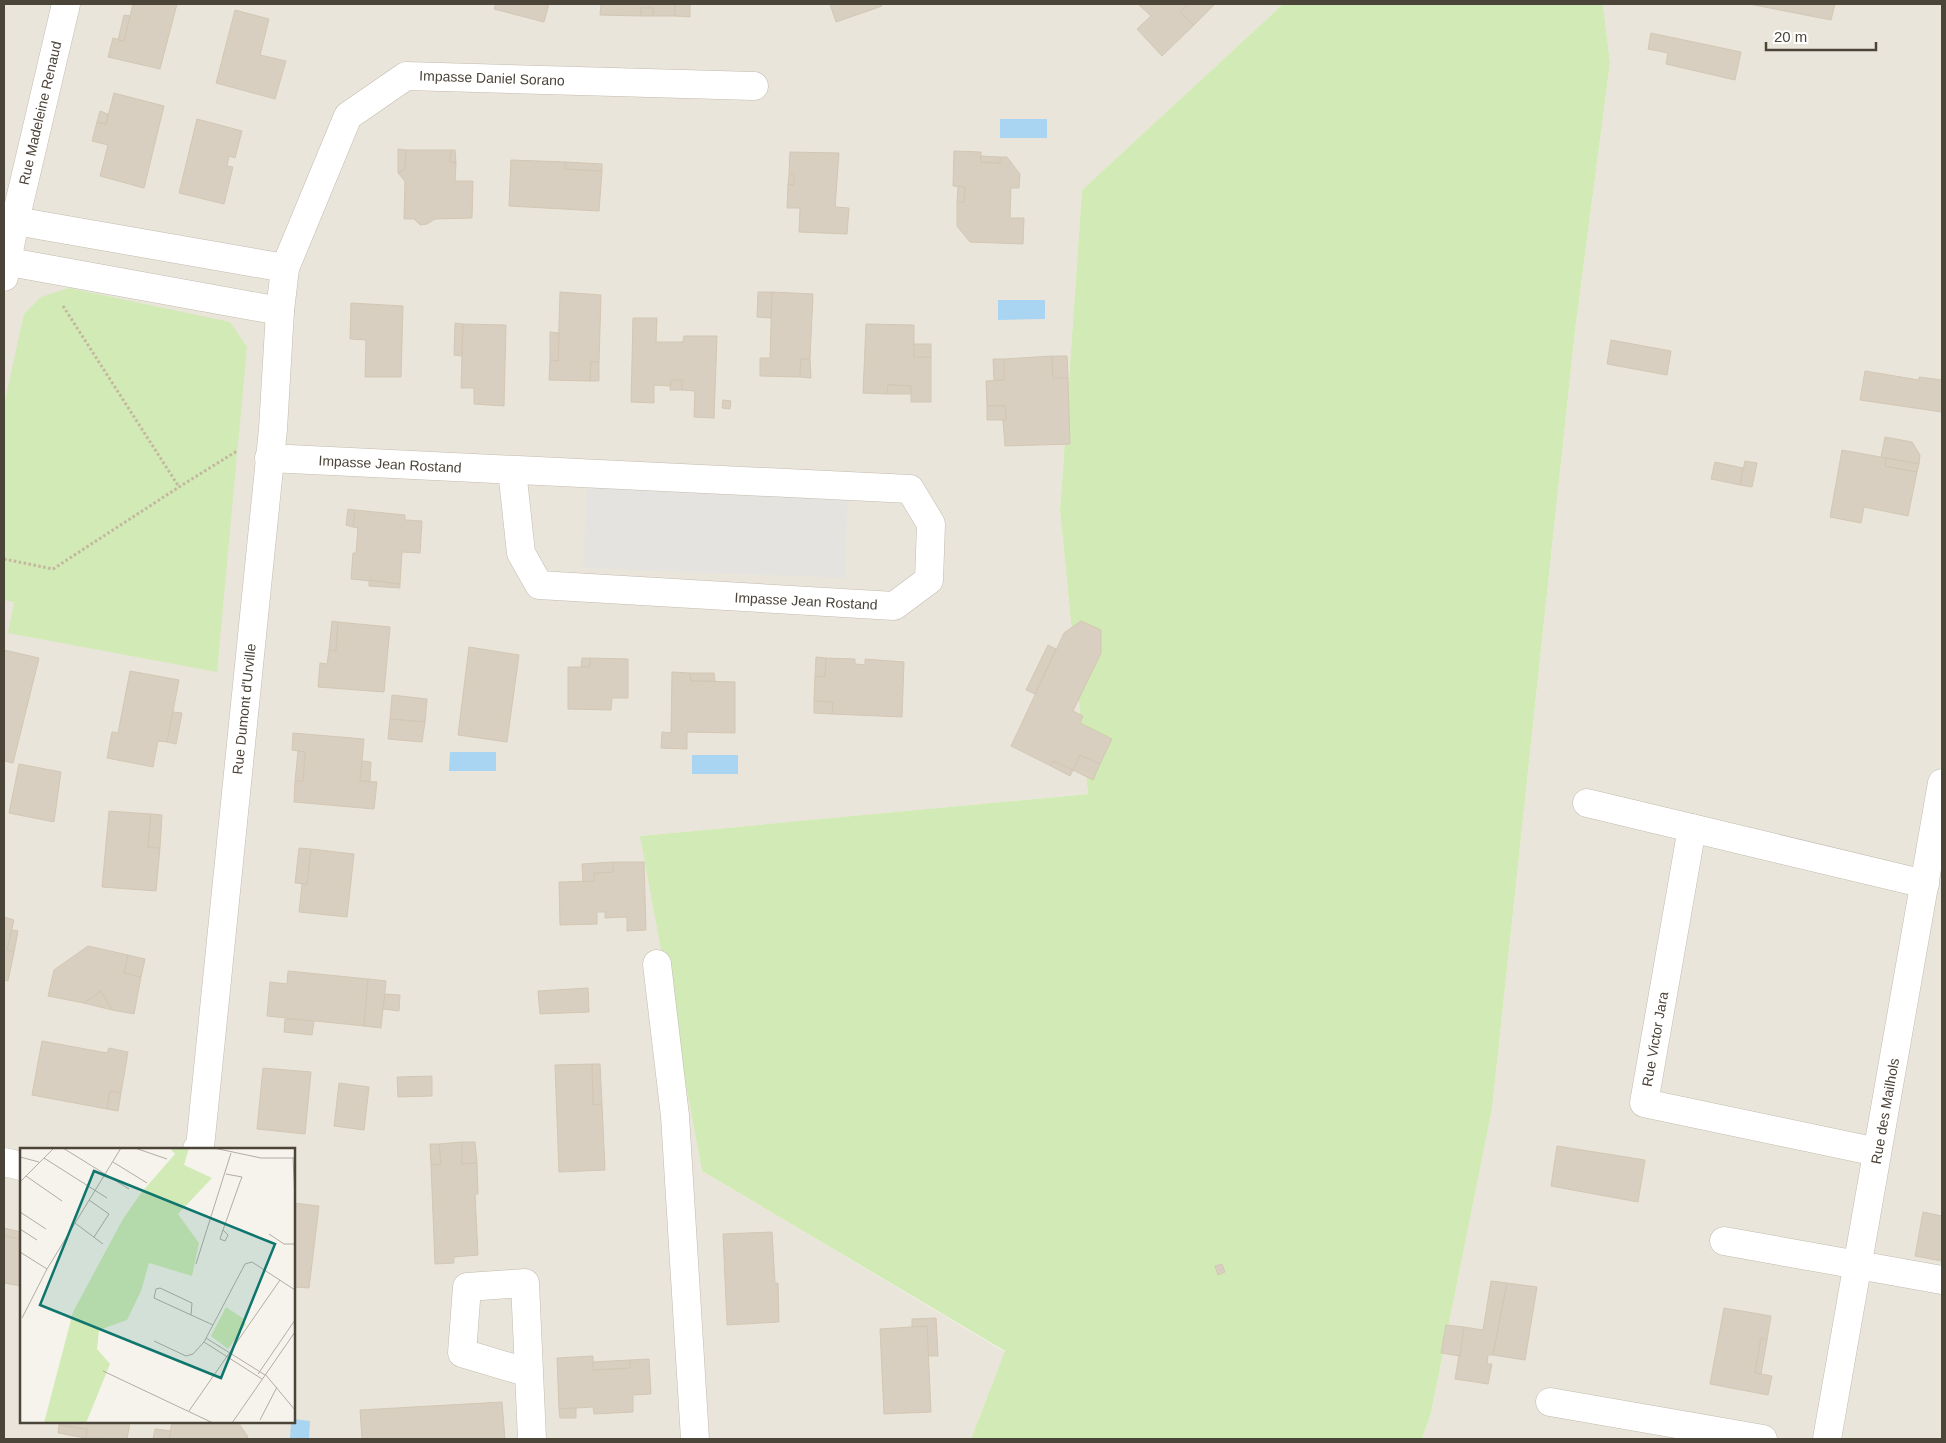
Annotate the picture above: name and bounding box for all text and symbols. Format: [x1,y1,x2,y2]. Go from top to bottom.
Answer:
scale bar [1766,20,1876,52]
text: 20 m [1774,28,1807,45]
street label: Rue Madeleine Renaud [16,40,64,186]
street label: Impasse Daniel Sorano [419,67,565,89]
street label: Impasse Jean Rostand [318,452,462,476]
street label: Impasse Jean Rostand [734,589,878,613]
street label: Rue Dumont d'Urville [229,642,259,775]
street label: Rue Victor Jara [1639,990,1671,1088]
street label: Rue des Mailhols [1868,1057,1902,1165]
inset map [20,1148,295,1423]

